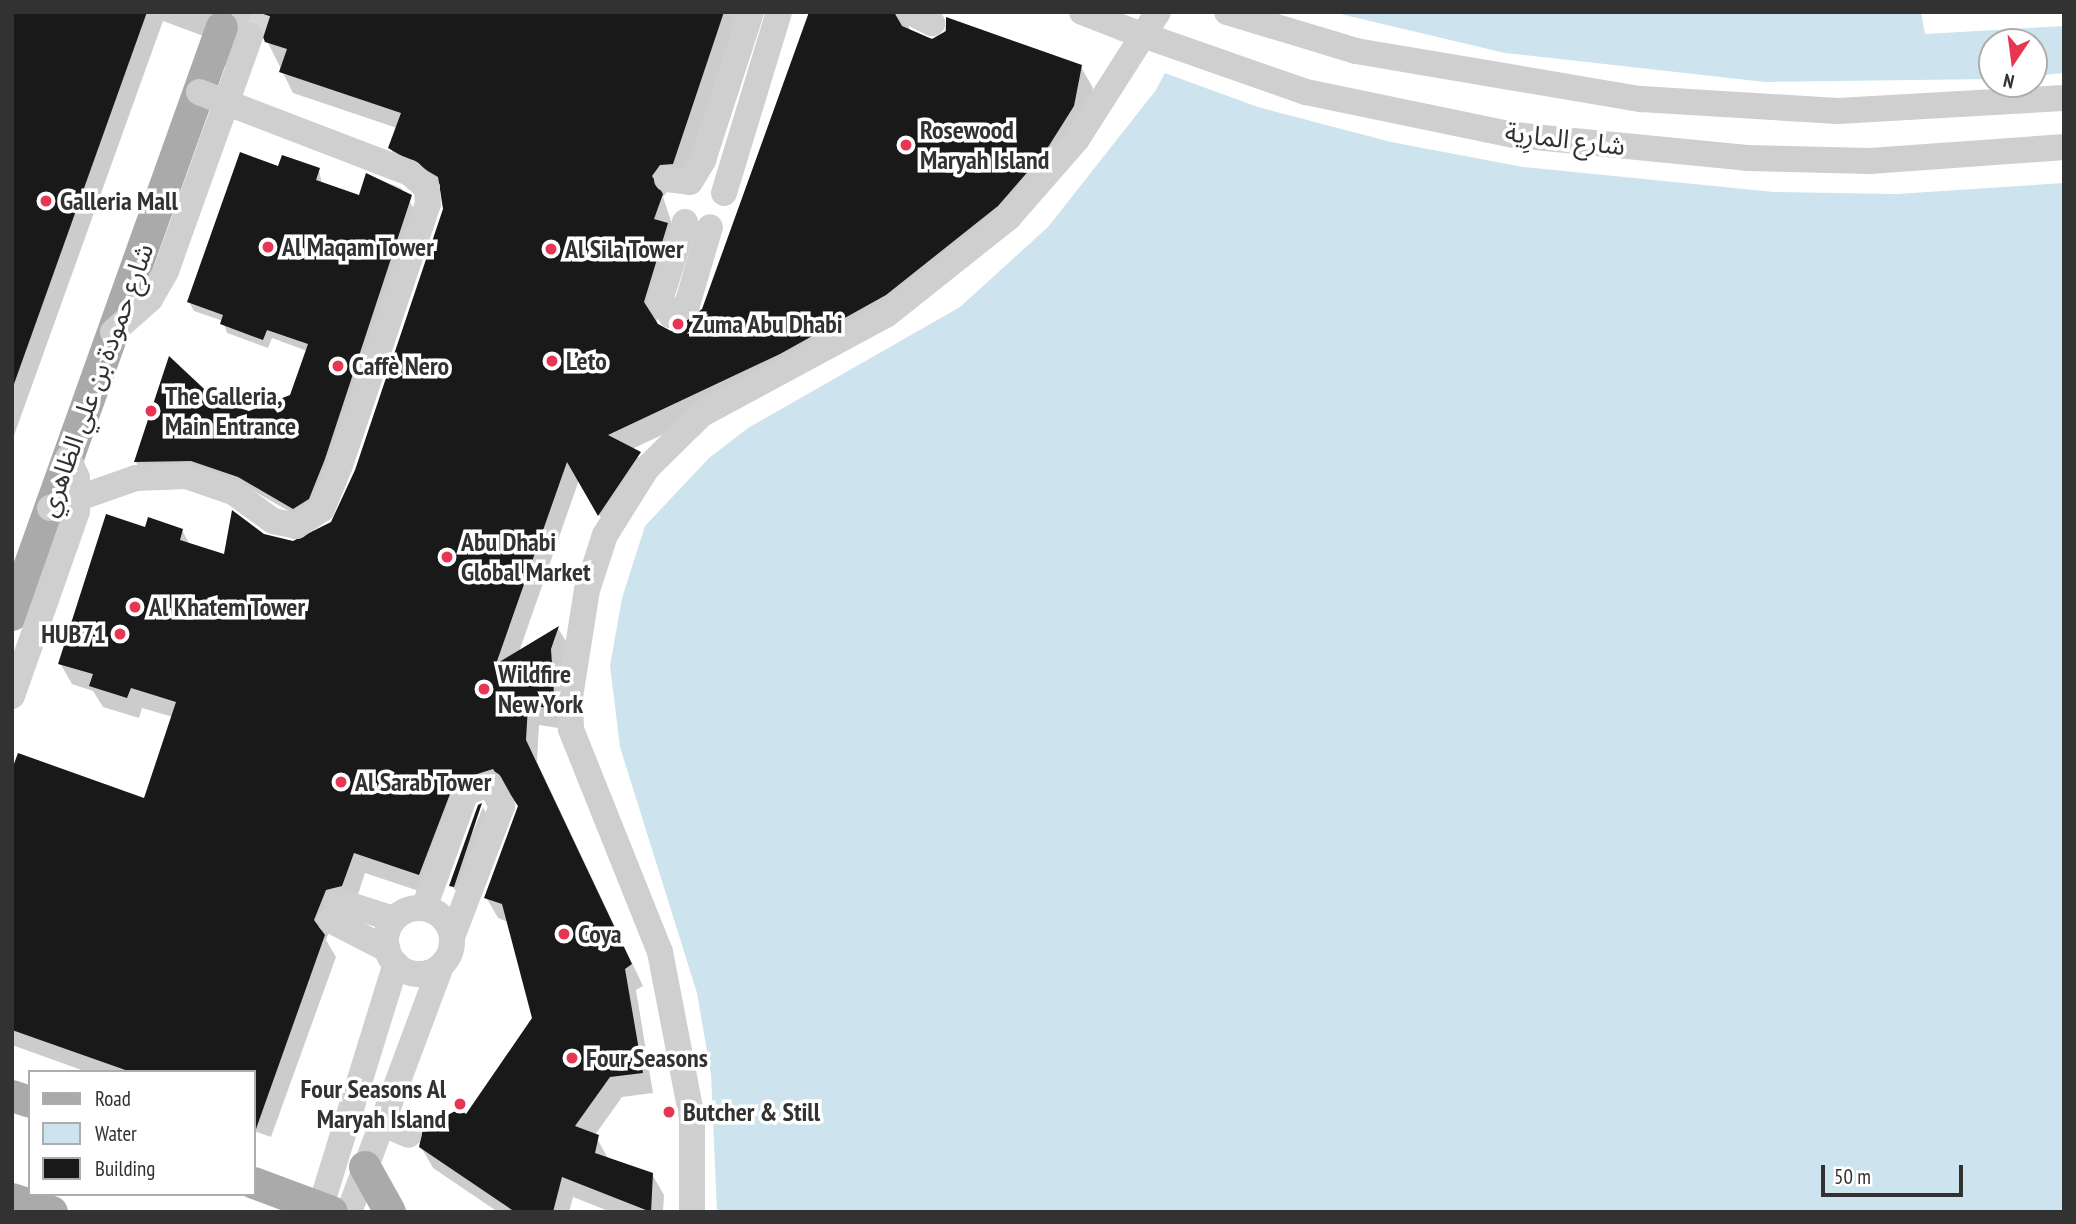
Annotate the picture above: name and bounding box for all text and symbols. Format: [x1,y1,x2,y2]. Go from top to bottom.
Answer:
north arrow [1978,28,2048,98]
text: N [2001,69,2016,94]
place label: Rosewood Maryah Island [920,114,1049,176]
street label: شارع المارِية [1503,116,1627,162]
marker: Rosewood Maryah Island [898,137,914,153]
place label: Galleria Mall [60,185,178,217]
marker: Galleria Mall [38,193,54,209]
place label: Al Maqam Tower [282,231,435,263]
place label: Al Sila Tower [565,233,684,265]
street label: شارع حمودة بن علي الظاهري [32,239,160,521]
marker: Al Maqam Tower [260,239,276,255]
marker: Al Sila Tower [543,241,559,257]
place label: Zuma Abu Dhabi [692,308,843,340]
marker: Zuma Abu Dhabi [670,316,686,332]
place label: L’eto [566,345,607,377]
place label: Caffè Nero [352,350,449,382]
marker: L’eto [544,353,560,369]
marker: Caffè Nero [330,358,346,374]
place label: The Galleria, Main Entrance [165,380,296,442]
marker: The Galleria, Main Entrance [143,403,159,419]
place label: Abu Dhabi Global Market [461,526,591,588]
marker: Abu Dhabi Global Market [439,549,455,565]
place label: Al Khatem Tower [149,591,306,623]
marker: Al Khatem Tower [127,599,143,615]
place label: HUB71 [41,618,106,650]
marker: HUB71 [112,626,128,642]
place label: Wildfire New York [498,658,584,720]
marker: Wildfire New York [476,681,492,697]
place label: Al Sarab Tower [355,766,492,798]
marker: Al Sarab Tower [333,774,349,790]
place label: Coya [578,918,622,950]
marker: Coya [556,926,572,942]
place label: Four Seasons [586,1042,708,1074]
marker: Four Seasons [564,1050,580,1066]
legend [28,1070,256,1196]
place label: Four Seasons Al Maryah Island [300,1073,446,1134]
text: Road [95,1085,131,1112]
marker: Four Seasons Al Maryah Island [452,1096,468,1112]
place label: Butcher & Still [683,1096,820,1128]
marker: Butcher & Still [661,1104,677,1120]
text: Water [95,1120,137,1147]
scale bar [1824,1150,1966,1194]
text: Building [95,1155,155,1182]
text: 50 m [1834,1163,1871,1190]

